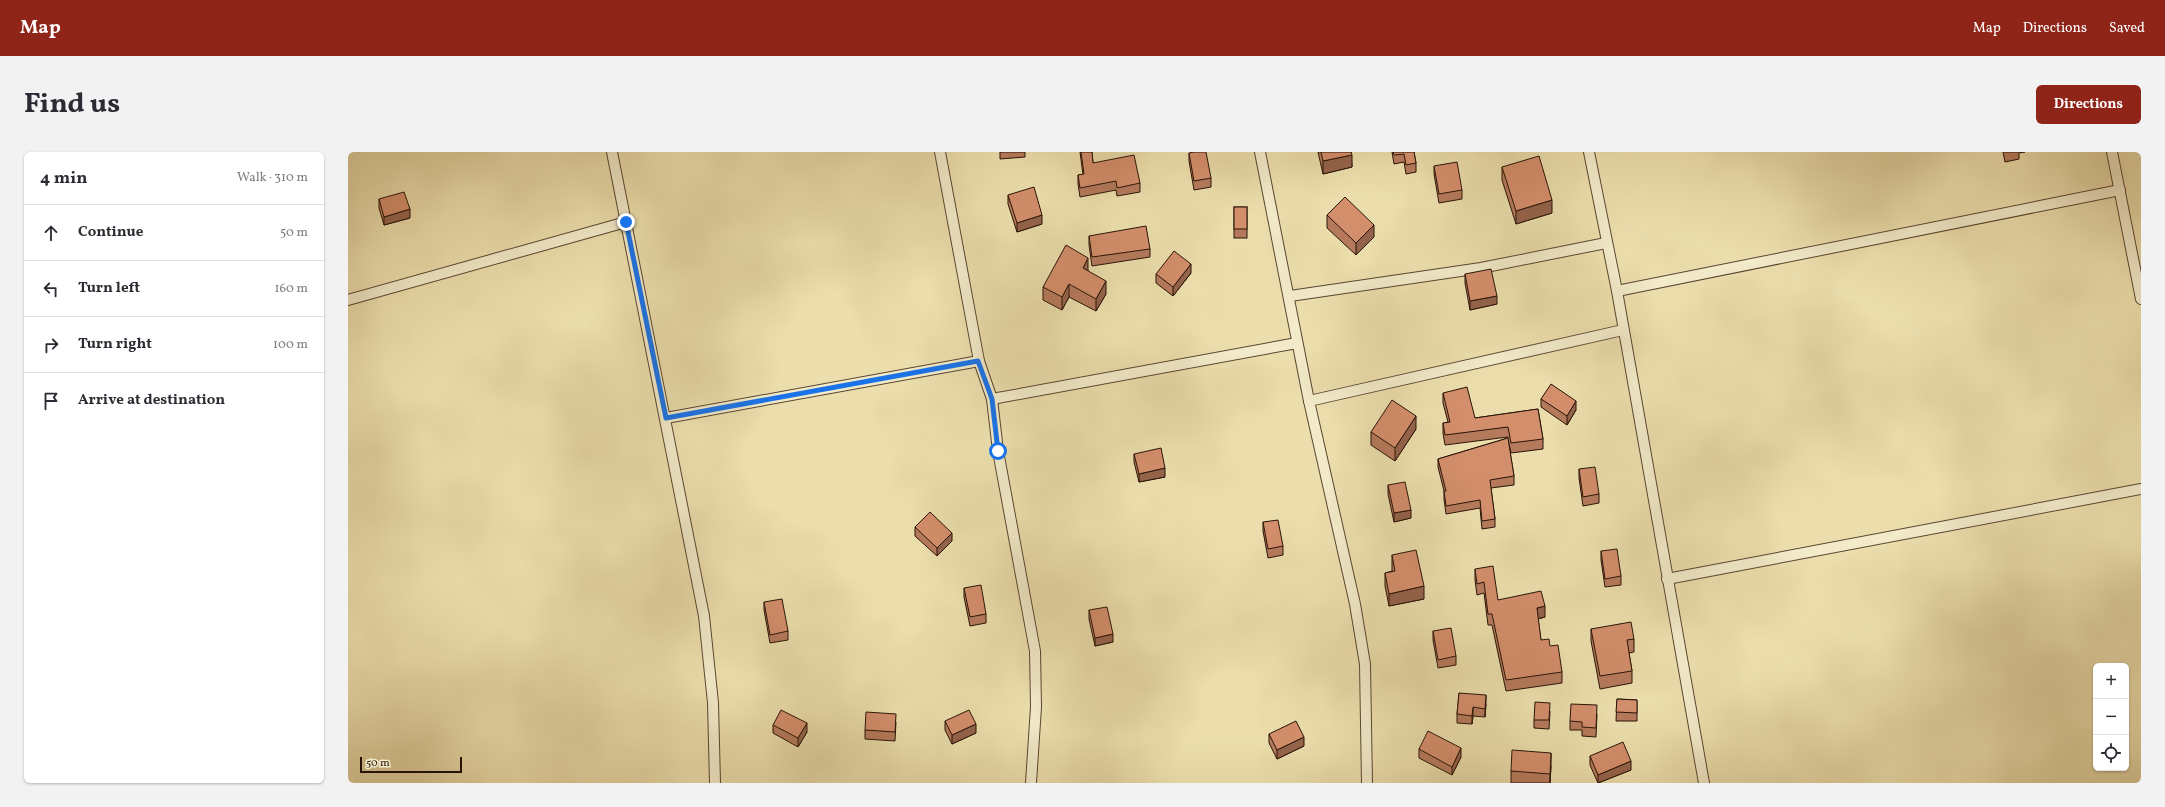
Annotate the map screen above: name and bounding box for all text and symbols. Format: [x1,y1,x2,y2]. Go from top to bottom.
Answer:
text: Map [20,15,61,41]
text: Map [1973,19,2001,38]
text: Directions [2023,19,2087,38]
text: Saved [2109,19,2145,38]
text: Find us [24,85,120,124]
button: Directions [2036,85,2141,124]
text: 4 min [40,167,87,190]
text: Walk · 310 m [237,169,308,187]
route end [617,213,635,231]
icon: ahead [40,222,62,244]
text: Continue [78,222,143,243]
text: 50 m [280,224,308,242]
icon: left [40,278,62,300]
text: Turn left [78,278,140,299]
text: 160 m [274,280,308,298]
icon: right [40,334,62,356]
text: Turn right [78,334,152,355]
text: 100 m [273,336,308,354]
icon: arrive [40,390,62,412]
text: Arrive at destination [78,390,225,411]
route start [989,442,1007,460]
map controls [2093,663,2129,771]
button: + [2093,663,2129,699]
button: − [2093,699,2129,735]
button: locate [2093,735,2129,771]
scale bar [360,755,462,774]
text: 50 m [366,756,390,771]

